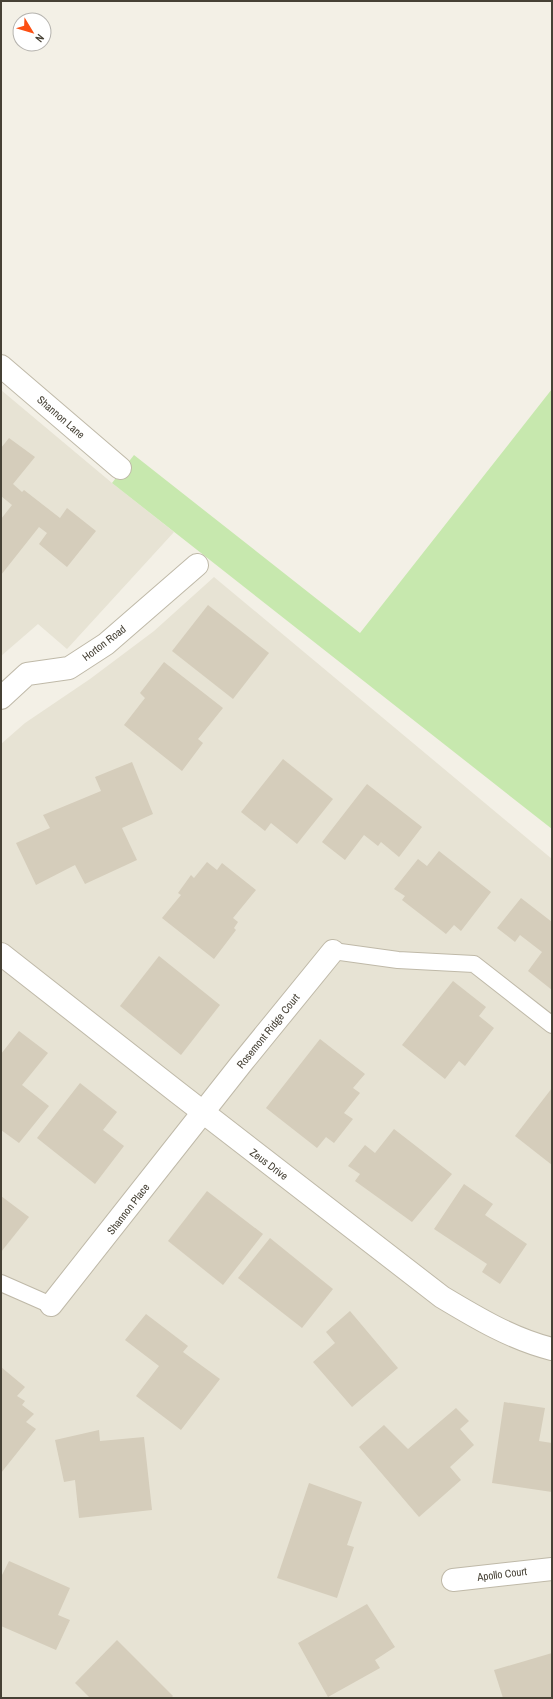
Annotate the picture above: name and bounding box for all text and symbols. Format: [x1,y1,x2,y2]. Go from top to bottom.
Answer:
north arrow [12,12,52,52]
text: N [32,31,47,45]
street label: Shannon Lane [34,392,88,442]
street label: Horton Road [79,622,129,664]
street label: Rosemont Ridge Court [234,990,303,1071]
street label: Zeus Drive [247,1145,291,1183]
street label: Shannon Place [104,1181,152,1237]
street label: Apollo Court [476,1564,528,1584]

